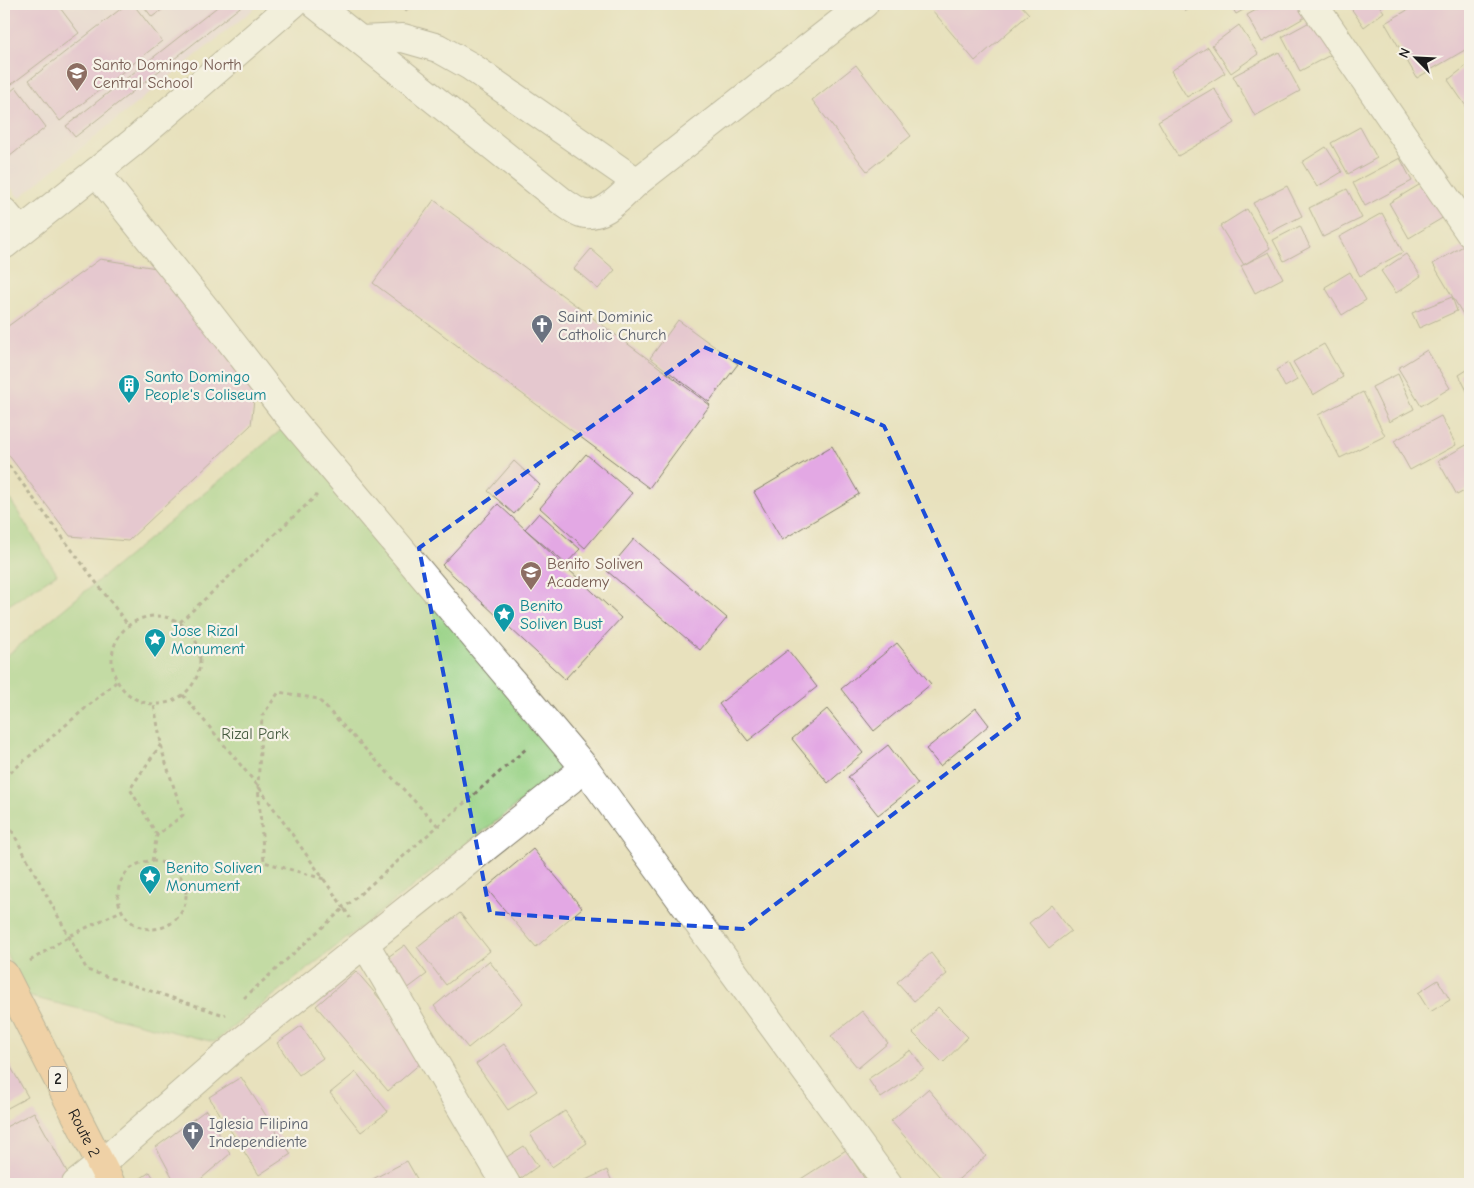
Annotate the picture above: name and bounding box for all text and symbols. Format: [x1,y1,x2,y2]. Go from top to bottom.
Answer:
north arrow [1392,32,1442,82]
text: N [1395,45,1414,61]
place label: Santo Domingo North Central School [93,56,242,92]
school or university icon: Santo Domingo North Central School [65,61,89,92]
place label: Saint Dominic Catholic Church [558,308,667,344]
church icon: Saint Dominic Catholic Church [530,313,554,344]
place label: Santo Domingo People's Coliseum [145,368,266,404]
building icon: Santo Domingo People's Coliseum [117,373,141,404]
place label: Benito Soliven Academy [547,555,643,591]
school or university icon: Benito Soliven Academy [519,560,543,591]
place label: Benito Soliven Bust [520,597,603,633]
place icon: Benito Soliven Bust [492,602,516,633]
place label: Jose Rizal Monument [171,622,245,658]
place icon: Jose Rizal Monument [143,627,167,658]
park label: Rizal Park [221,725,289,743]
place label: Benito Soliven Monument [166,859,262,895]
place icon: Benito Soliven Monument [138,864,162,895]
road number: 2 [49,1066,67,1092]
street label: Route 2 [64,1106,104,1160]
place label: Iglesia Filipina Independiente [209,1115,308,1151]
church icon: Iglesia Filipina Independiente [181,1120,205,1151]

